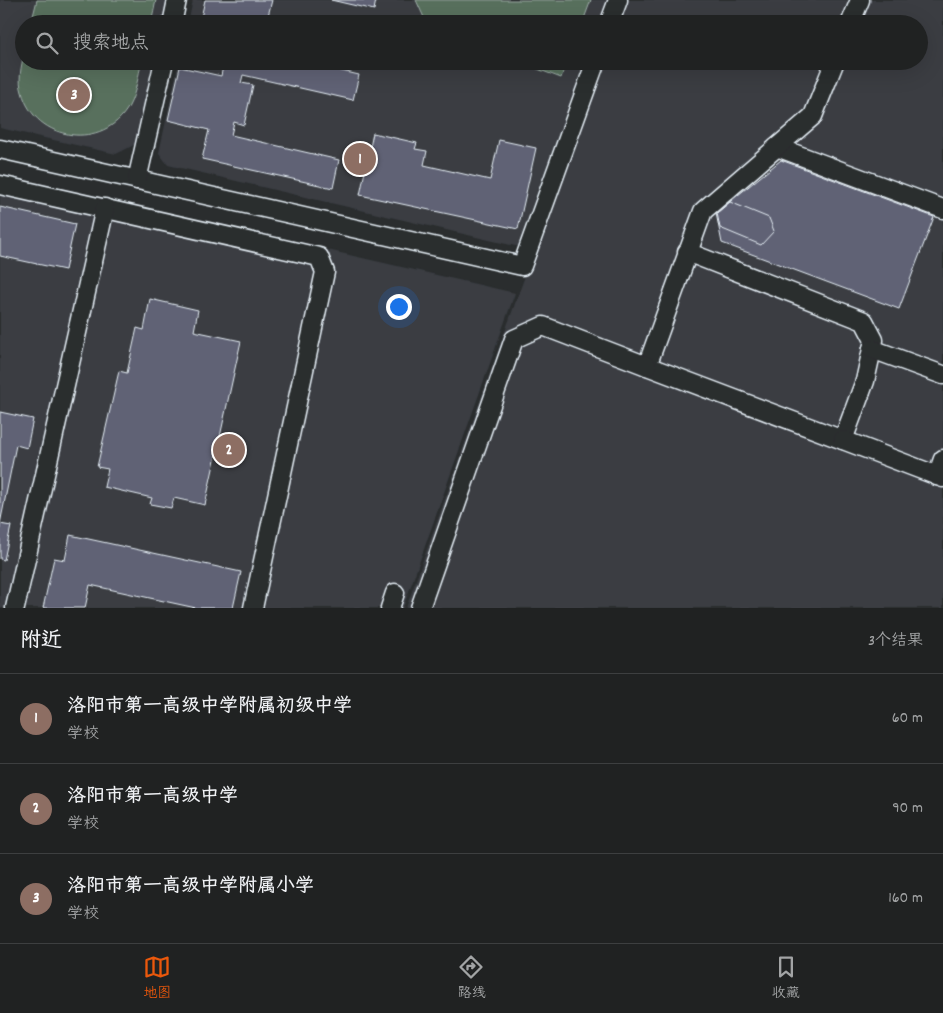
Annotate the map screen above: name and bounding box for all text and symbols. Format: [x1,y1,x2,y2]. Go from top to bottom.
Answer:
search box [15,15,928,70]
icon: search [33,29,61,57]
text: 搜索地点 [73,31,149,58]
pin: 3 [58,76,90,114]
pin: 1 [344,140,376,178]
your location [386,294,412,320]
pin: 2 [213,431,245,469]
text: 附近 [20,627,62,657]
text: 3个结果 [868,630,923,653]
text: 洛阳市第一高级中学附属初级中学 [67,694,352,721]
text: 1 [34,707,38,730]
text: 60 m [892,707,923,730]
text: 学校 [67,723,99,746]
text: 洛阳市第一高级中学 [67,784,238,811]
text: 2 [33,797,40,820]
text: 90 m [892,797,923,820]
text: 学校 [67,813,99,836]
text: 洛阳市第一高级中学附属小学 [67,874,314,901]
text: 3 [32,887,40,910]
text: 160 m [888,887,923,910]
text: 学校 [67,903,99,926]
tab: 地图 [143,953,171,1004]
tab: 路线 [457,953,485,1004]
tab: 收藏 [772,953,800,1004]

